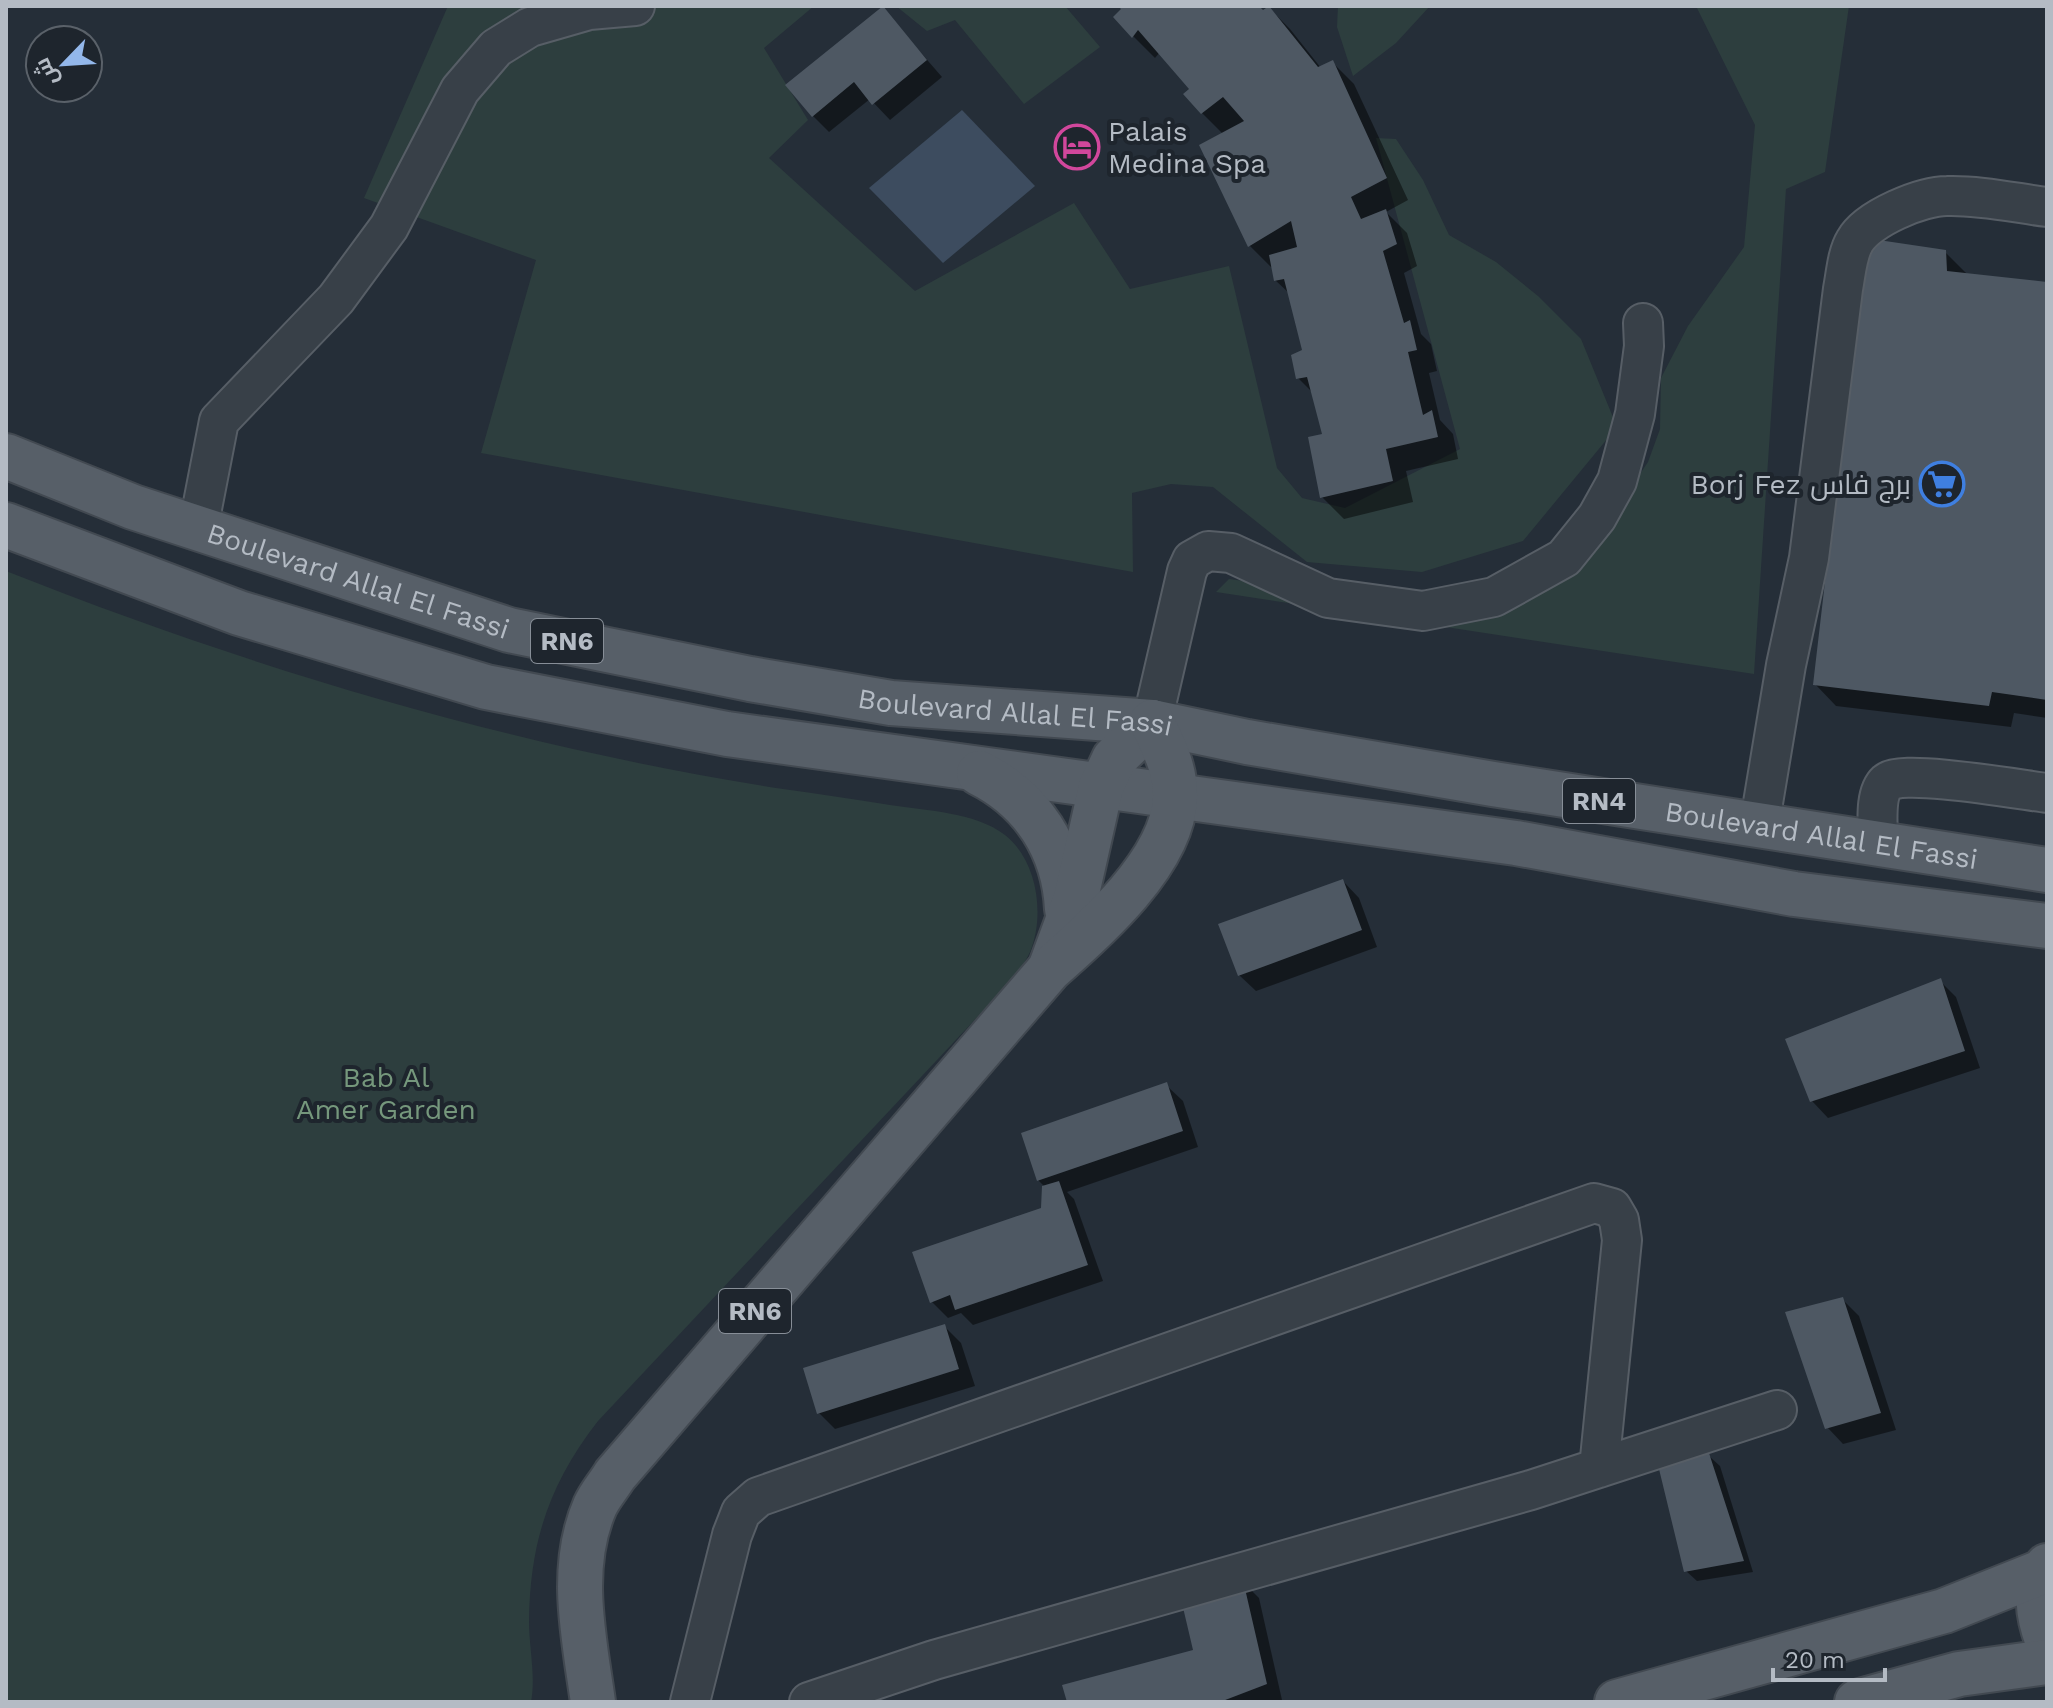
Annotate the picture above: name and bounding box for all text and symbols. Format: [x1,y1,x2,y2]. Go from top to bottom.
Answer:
north arrow [24,24,104,104]
text: ش [29,54,65,90]
place label: Palais Medina Spa [1108,115,1266,180]
hotel icon: Palais Medina Spa [1053,123,1101,171]
supermarket icon: Borj Fez برج فاس [1918,460,1966,508]
place label: Borj Fez برج فاس [1690,468,1911,503]
street label: Boulevard Allal El Fassi [203,516,514,646]
road number: RN6 [531,619,603,663]
street label: Boulevard Allal El Fassi [855,681,1176,742]
road number: RN4 [1563,779,1635,823]
street label: Boulevard Allal El Fassi [1663,794,1980,876]
park label: Bab Al Amer Garden [296,1061,476,1126]
road number: RN6 [719,1289,791,1333]
scale bar [1773,1632,1885,1682]
text: 20 m [1785,1646,1845,1674]

